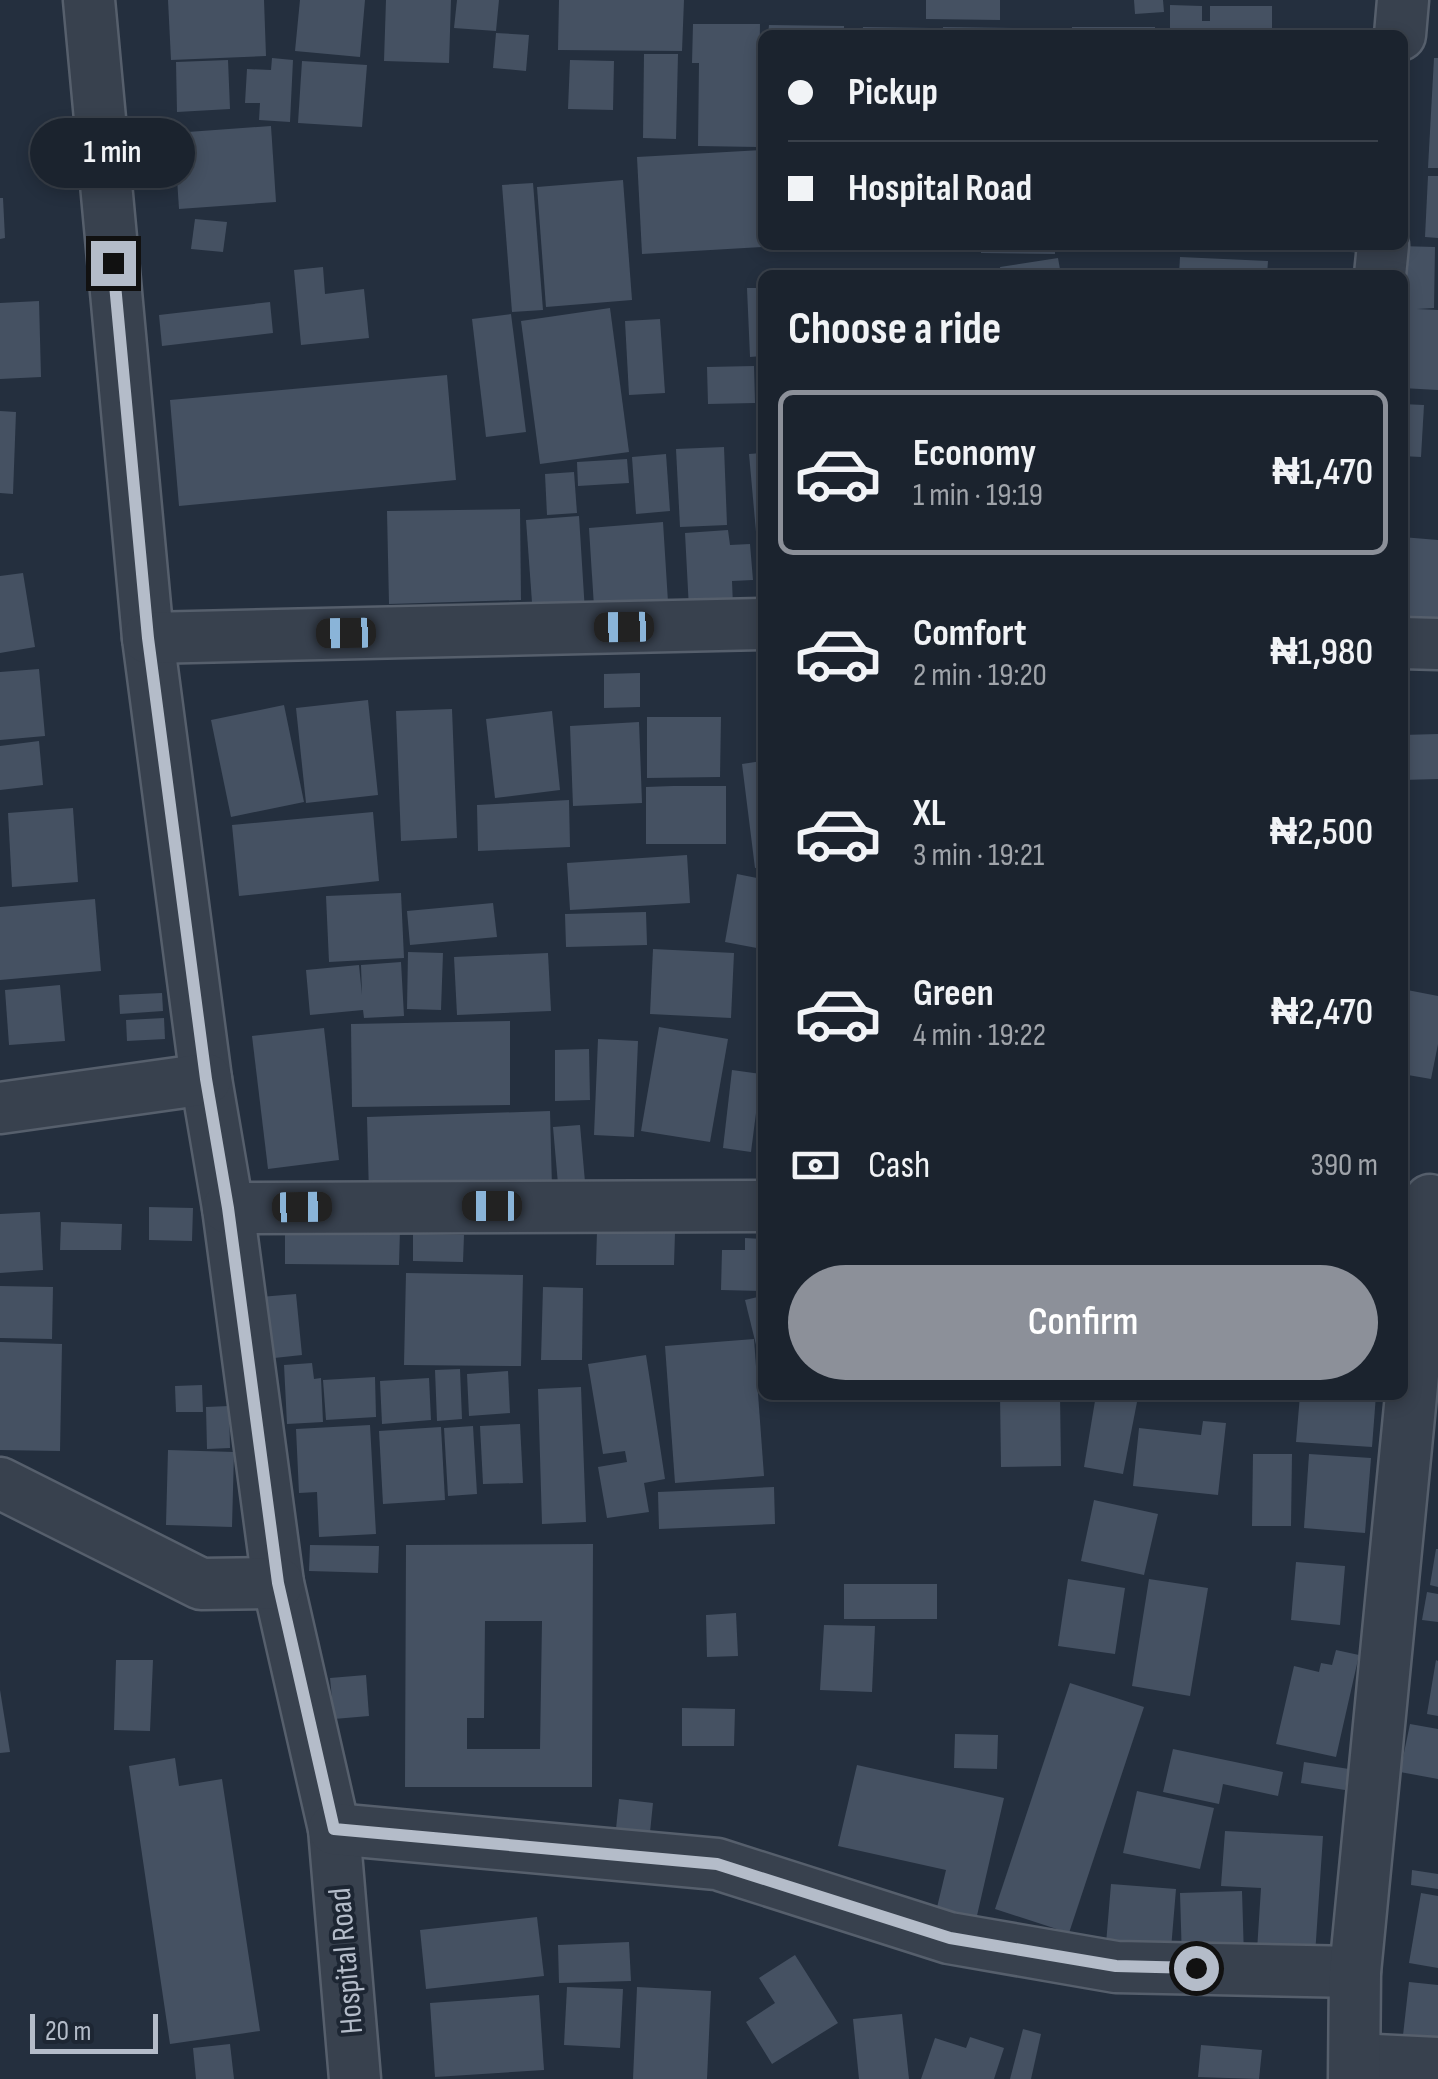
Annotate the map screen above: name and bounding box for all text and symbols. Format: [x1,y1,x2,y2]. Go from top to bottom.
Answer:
text: Pickup [848,70,938,115]
callout: 1 min [31,118,196,188]
text: 1 min [83,133,142,172]
text: Hospital Road [848,166,1032,211]
route end [91,241,136,286]
text: Choose a ride [788,302,1001,357]
icon: car [793,428,883,518]
text: Economy [913,431,1036,476]
text: ₦1,470 [1272,450,1373,495]
text: 1 min · 19:19 [913,476,1043,515]
icon: car [793,608,883,698]
car [594,611,654,643]
text: Comfort [913,611,1027,656]
car [316,617,376,649]
text: ₦1,980 [1270,630,1373,675]
text: 2 min · 19:20 [913,656,1047,695]
icon: car [793,788,883,878]
text: XL [913,791,946,836]
text: ₦2,500 [1270,810,1373,855]
text: 3 min · 19:21 [913,836,1044,875]
icon: car [793,968,883,1058]
text: Green [913,971,994,1016]
text: ₦2,470 [1271,990,1373,1035]
text: 4 min · 19:22 [913,1016,1046,1055]
icon: cash [788,1138,843,1193]
text: Cash [868,1143,930,1188]
text: 390 m [1311,1146,1378,1185]
car [272,1191,332,1223]
car [462,1191,522,1221]
button: Confirm [788,1265,1378,1380]
street label: Hospital Road [321,1886,372,2036]
route start [1174,1946,1219,1991]
scale bar [30,2009,158,2054]
text: 20 m [45,2015,91,2048]

